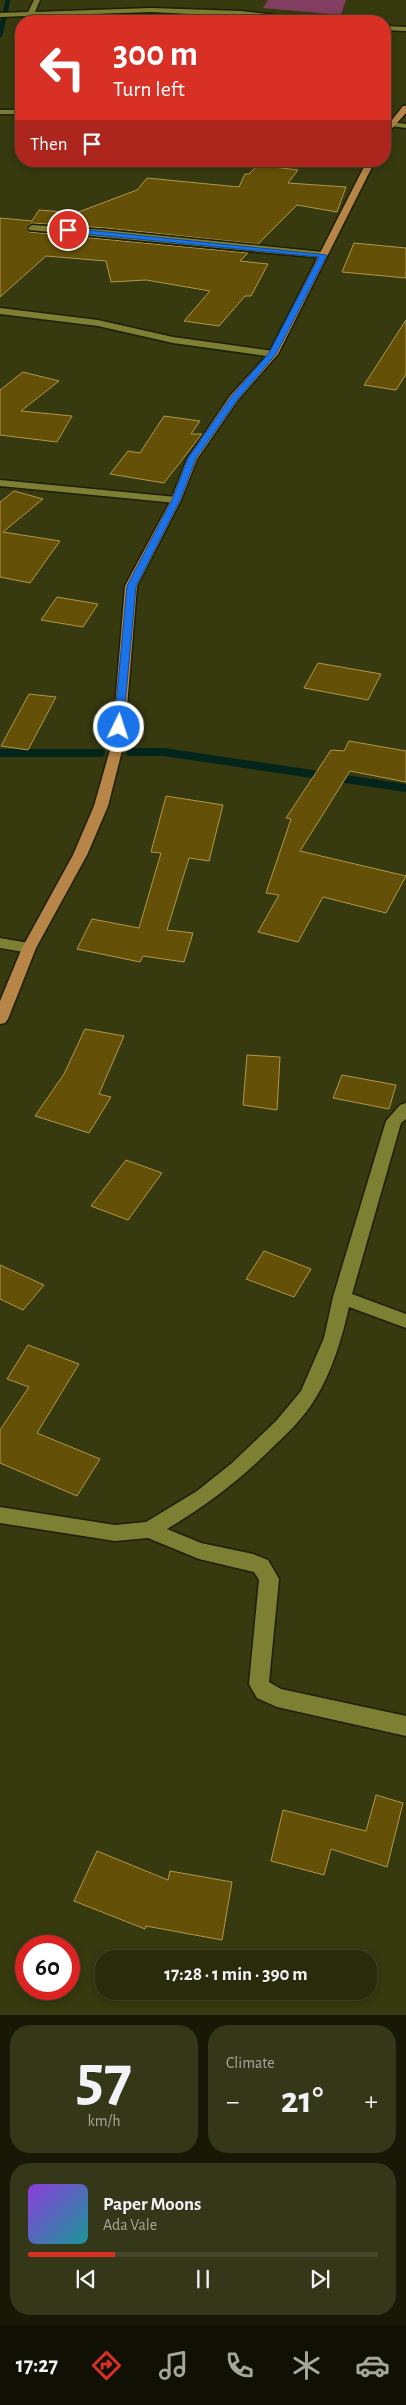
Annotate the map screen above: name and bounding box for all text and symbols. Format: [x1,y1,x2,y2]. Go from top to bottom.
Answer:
icon: left [30,35,95,100]
text: 300 m [113,37,198,72]
text: Turn left [113,78,185,100]
icon: arrive [78,130,106,158]
text: Then [30,135,68,154]
pin [47,209,89,251]
icon: arrive [54,216,82,244]
position arrow [92,700,144,752]
speed limit sign: 60 [15,1935,80,2000]
text: 17:28 · 1 min · 390 m [164,1965,308,1984]
text: 57 [76,2047,132,2112]
text: Climate [226,2055,275,2071]
text: 21° [281,2082,323,2120]
text: − [226,2088,239,2116]
text: + [365,2088,378,2116]
text: km/h [87,2113,121,2129]
text: Paper Moons [103,2195,201,2214]
text: Ada Vale [103,2217,157,2233]
icon: previous [72,2265,100,2293]
icon: pause [189,2265,217,2293]
icon: next [306,2265,334,2293]
icon: directions [89,2348,124,2383]
icon: music [156,2348,191,2383]
icon: phone [222,2348,257,2383]
icon: climate [289,2348,324,2383]
icon: car [355,2348,390,2383]
text: 17:27 [16,2354,58,2376]

